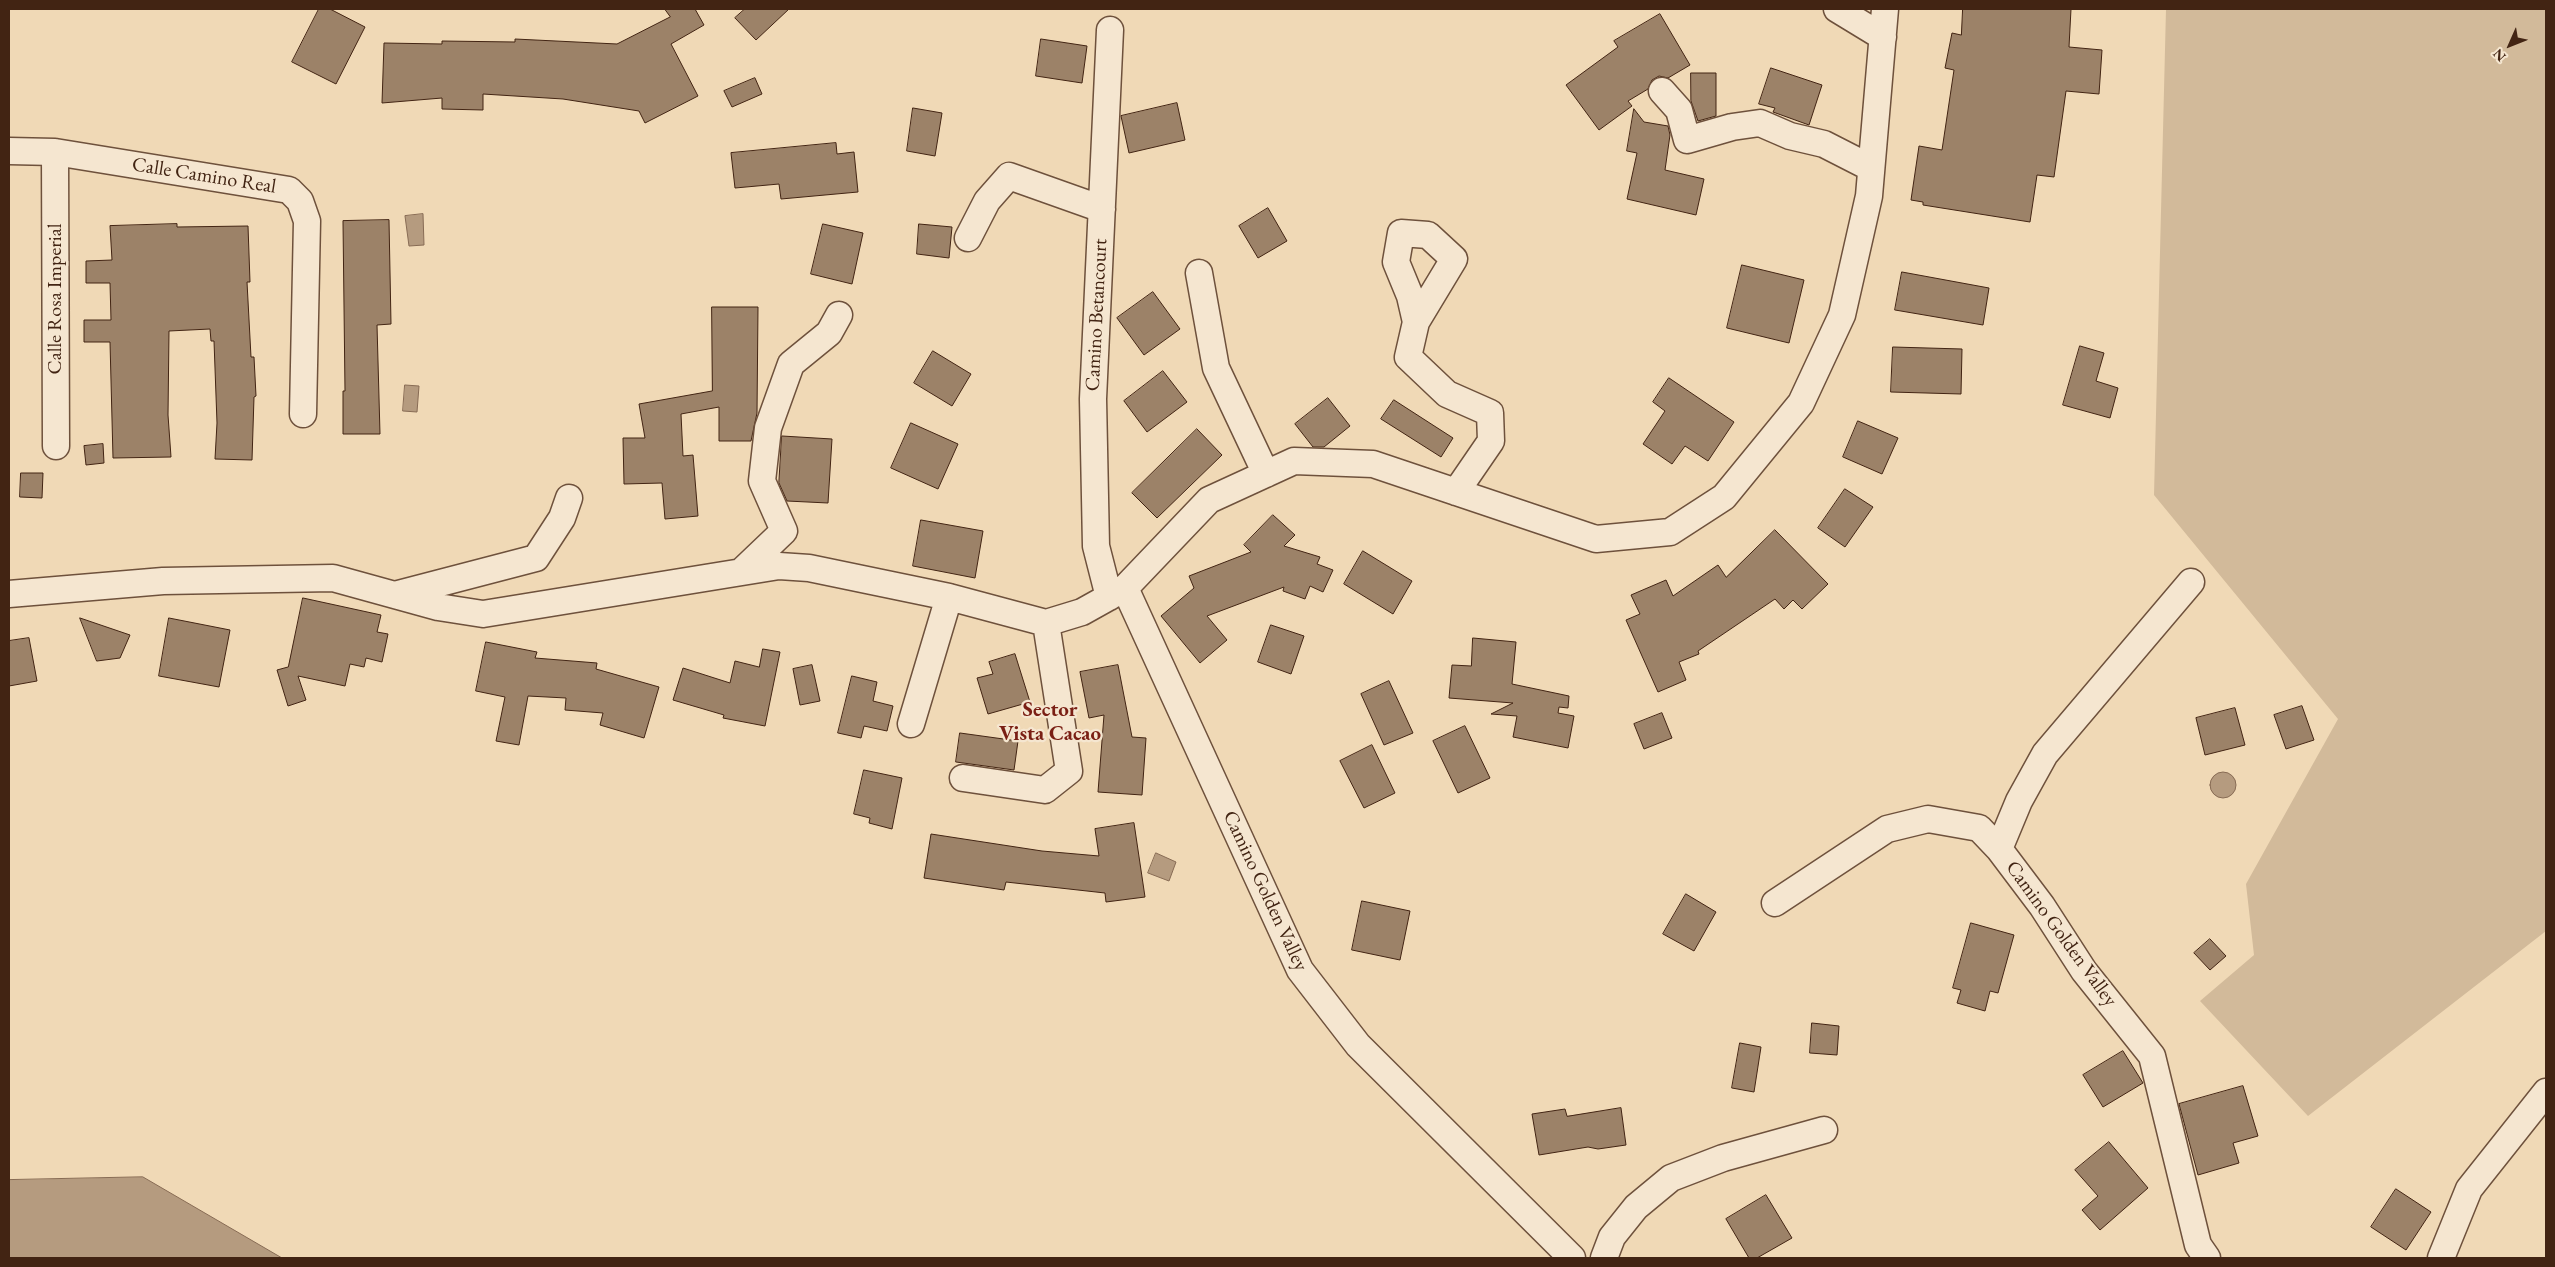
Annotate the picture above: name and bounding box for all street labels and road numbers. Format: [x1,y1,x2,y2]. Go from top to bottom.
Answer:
street label: Calle Camino Real [130,153,278,199]
street label: Calle Rosa Imperial [44,223,68,375]
street label: Camino Betancourt [1081,238,1113,392]
street label: Camino Golden Valley [1217,807,1313,975]
street label: Camino Golden Valley [2000,857,2122,1011]

